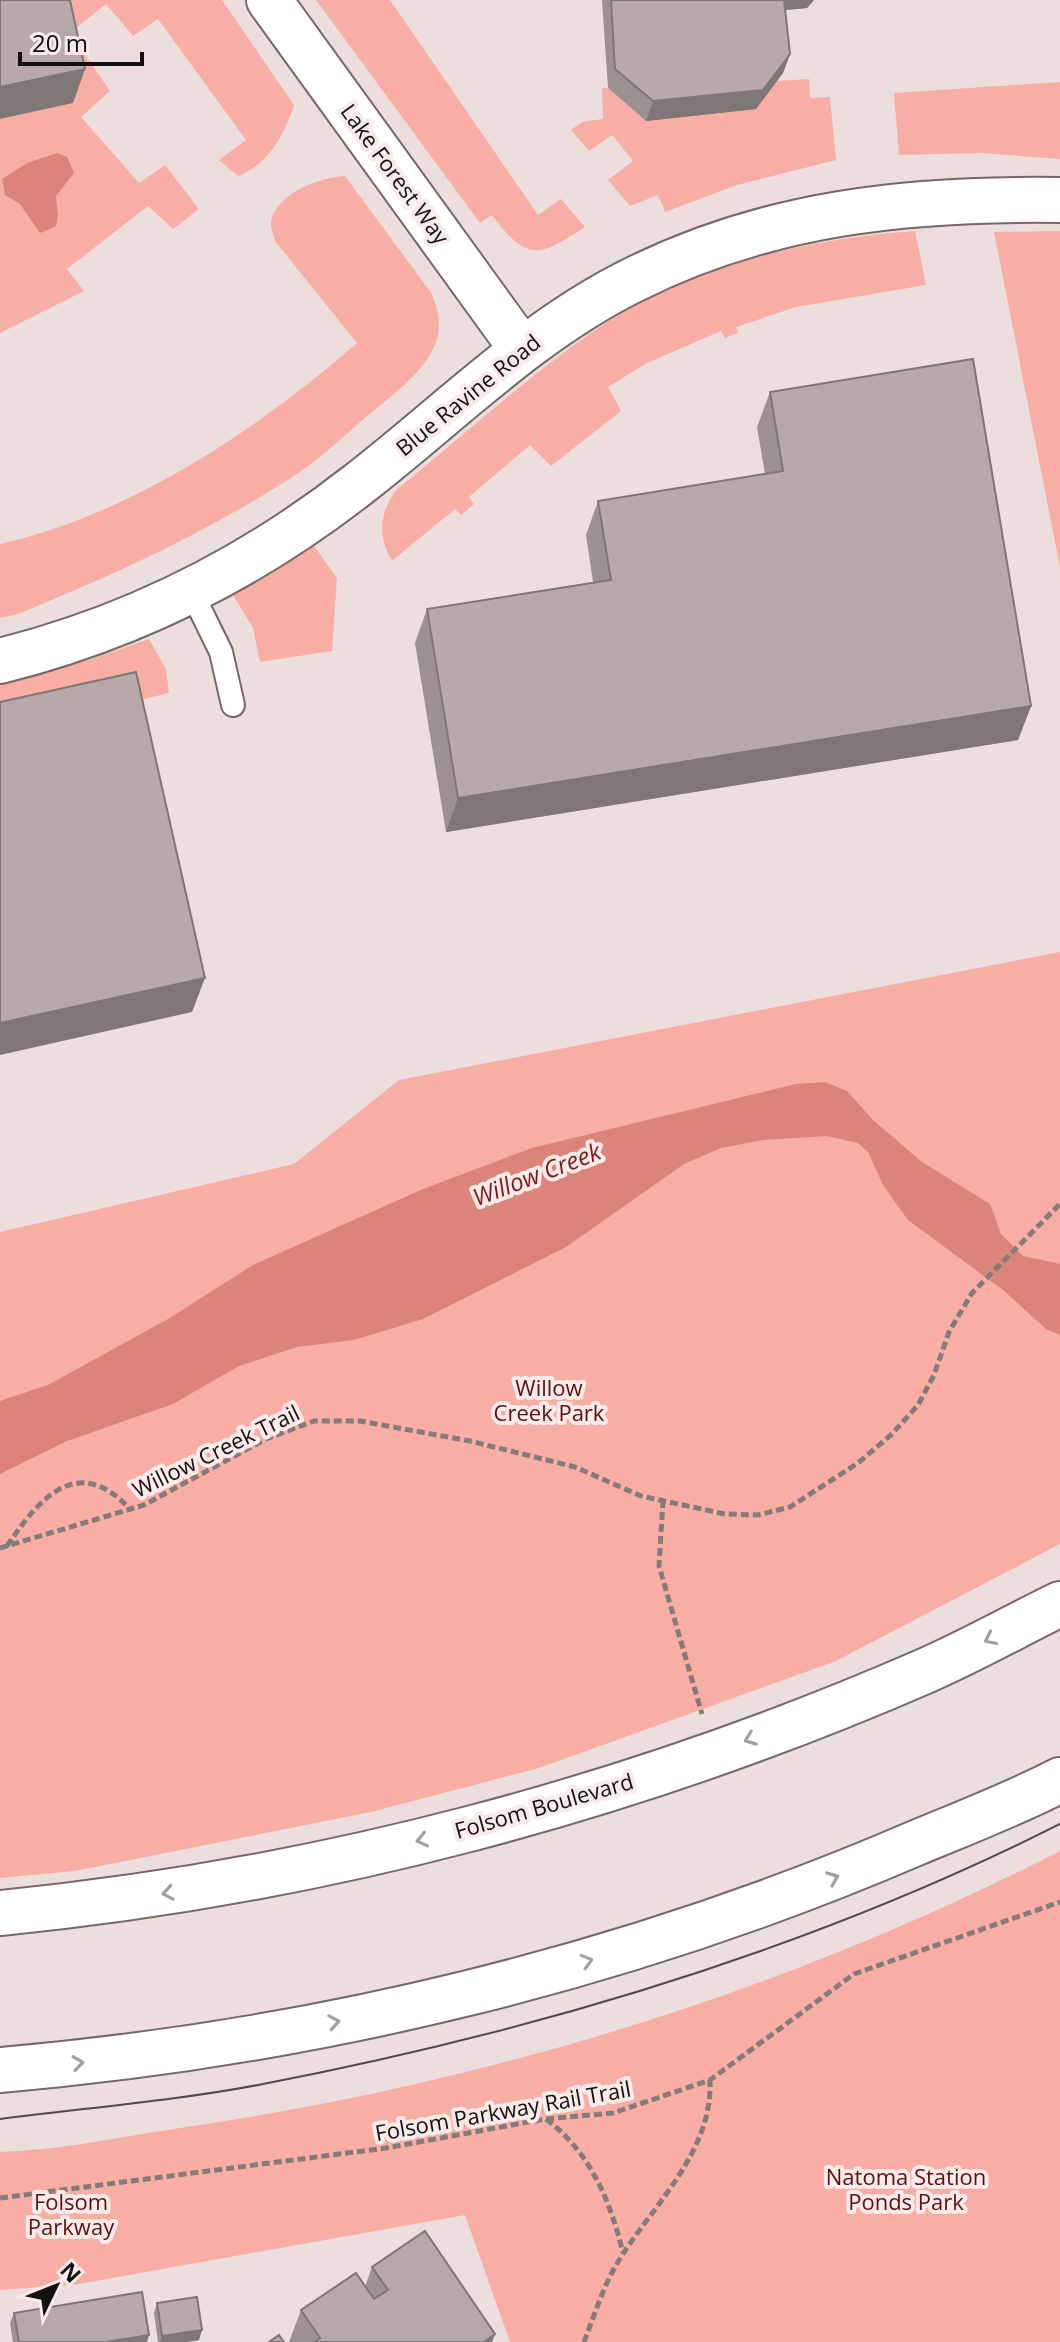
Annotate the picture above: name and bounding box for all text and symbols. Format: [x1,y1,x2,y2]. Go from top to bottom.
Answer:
scale bar [20,16,142,66]
text: 20 m [32,26,88,59]
street label: Lake Forest Way [335,97,458,251]
street label: Blue Ravine Road [389,327,546,462]
water label: Willow Creek [468,1134,606,1213]
park label: Willow Creek Park [494,1372,605,1427]
street label: Willow Creek Trail [127,1397,304,1504]
one-way arrow [984,1629,999,1644]
one-way arrow [744,1729,758,1746]
street label: Folsom Boulevard [451,1765,637,1845]
one-way arrow [416,1831,430,1848]
one-way arrow [825,1872,839,1888]
one-way arrow [161,1883,174,1900]
one-way arrow [579,1953,593,1970]
one-way arrow [328,2014,341,2031]
one-way arrow [71,2055,84,2072]
street label: Folsom Parkway Rail Trail [373,2073,633,2147]
park label: Natoma Station Ponds Park [826,2161,986,2216]
park label: Folsom Parkway [28,2186,115,2241]
north arrow [16,2246,96,2326]
text: N [54,2255,88,2288]

